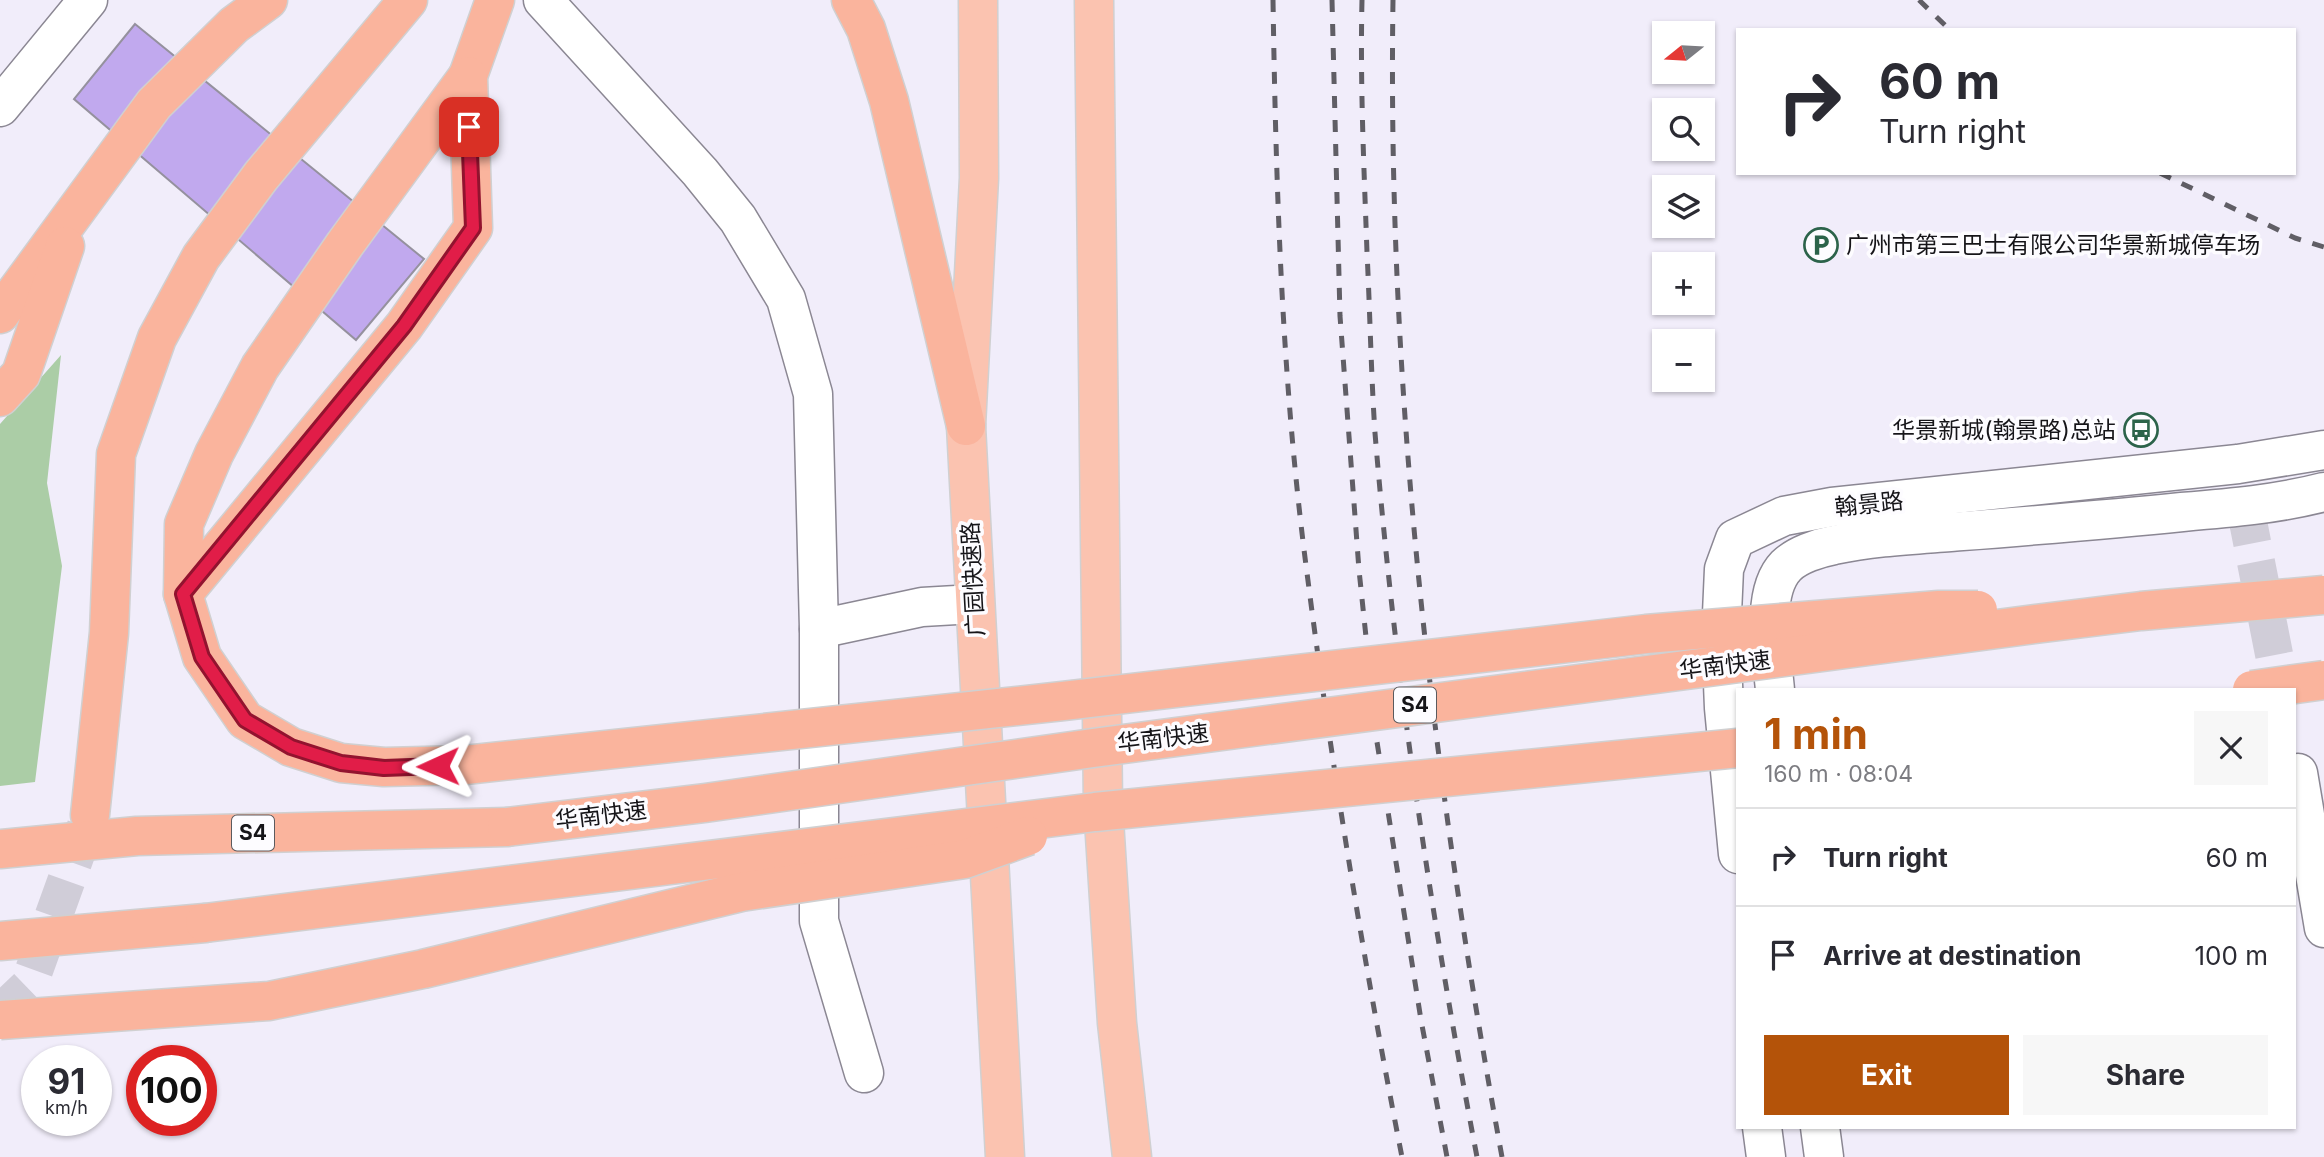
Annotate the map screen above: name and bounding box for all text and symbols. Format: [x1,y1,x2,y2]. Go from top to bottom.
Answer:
north arrow [1652,21,1715,84]
map controls [1652,21,1715,392]
text: 60 m [1879,52,2000,111]
icon: right [1764,56,1855,147]
pin [439,97,499,157]
button: search [1652,98,1715,161]
icon: arrive [450,108,488,146]
text: Turn right [1879,112,2026,151]
button: layers [1652,175,1715,238]
parking icon: 广州市第三巴士有限公司华景新城停车场 [1802,226,1840,264]
place label: 广州市第三巴士有限公司华景新城停车场 [1846,231,2260,259]
button: + [1652,252,1715,315]
button: − [1652,329,1715,392]
bus stop icon: 华景新城(翰景路)总站 [2122,411,2160,449]
place label: 华景新城(翰景路)总站 [1892,416,2116,444]
street label: 翰景路 [1833,486,1905,522]
street label: 广园快速路 [956,521,990,637]
street label: 华南快速 [1678,645,1772,685]
road number: S4 [1394,688,1436,722]
text: 1 min [1764,708,1868,759]
button: close [2194,711,2268,785]
street label: 华南快速 [1116,718,1210,758]
position arrow [401,729,475,803]
text: 160 m · 08:04 [1764,760,1913,788]
street label: 华南快速 [554,795,648,835]
road number: S4 [232,816,274,850]
icon: right [1764,838,1802,876]
text: Turn right [1823,842,1948,873]
text: 60 m [2205,842,2268,873]
icon: arrive [1764,936,1802,974]
text: Arrive at destination [1823,940,2082,971]
text: 100 m [2195,940,2268,971]
button: Exit [1764,1035,2009,1115]
button: Share [2023,1035,2268,1115]
speed limit sign: 100 [126,1045,217,1136]
text: 91 [48,1060,85,1102]
text: km/h [45,1097,88,1118]

